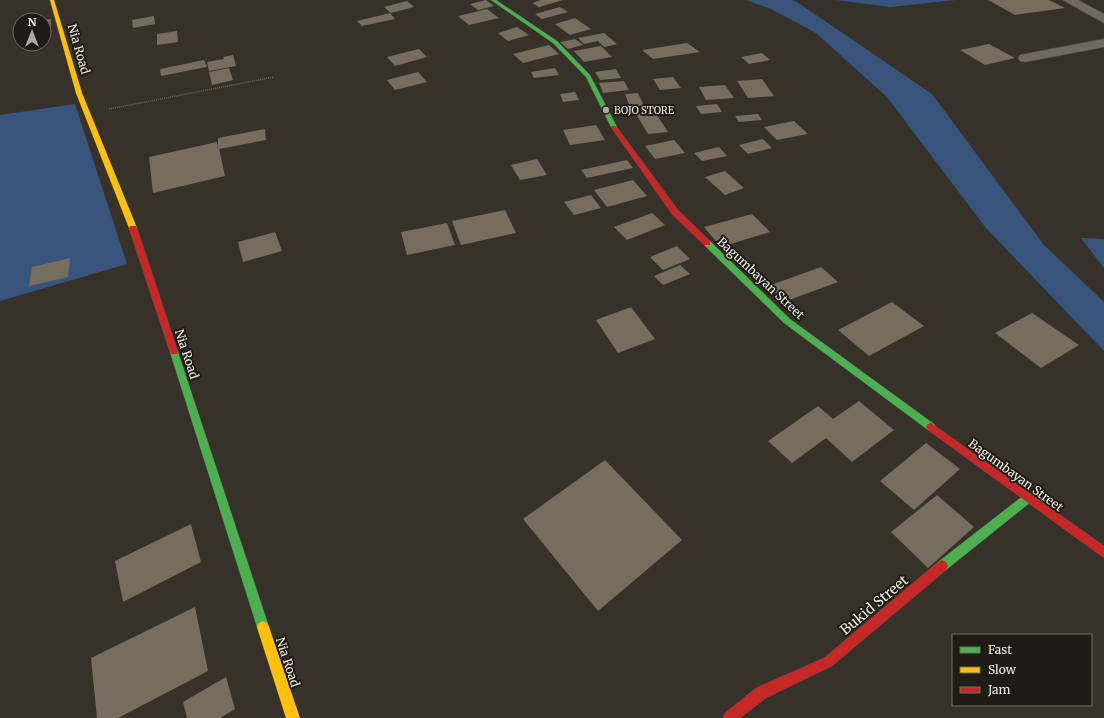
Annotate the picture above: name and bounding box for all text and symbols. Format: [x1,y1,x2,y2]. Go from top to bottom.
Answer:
north arrow [12,12,52,52]
text: N [28,15,37,29]
street label: Nia Road [65,22,93,76]
place label: BOJO STORE [614,104,675,117]
marker: BOJO STORE [601,105,611,115]
street label: Bagumbayan Street [714,234,808,322]
street label: Nia Road [172,327,202,381]
street label: Bagumbayan Street [966,436,1066,515]
street label: Bukid Street [836,571,912,639]
legend [952,634,1092,706]
street label: Nia Road [273,635,303,689]
text: Fast [988,642,1012,657]
text: Slow [988,662,1017,677]
text: Jam [987,682,1011,697]

